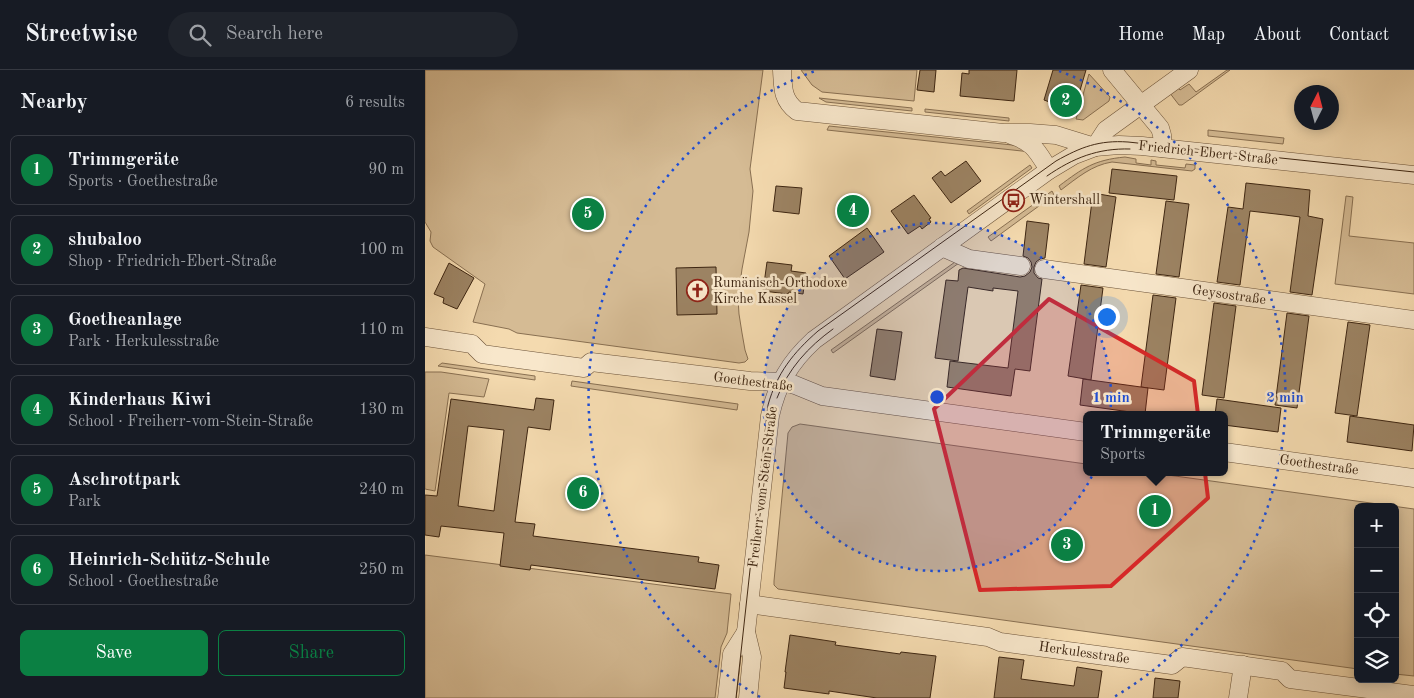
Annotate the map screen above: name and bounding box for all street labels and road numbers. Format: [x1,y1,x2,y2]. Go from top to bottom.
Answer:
street label: Friedrich-Ebert-Straße [1138,139,1278,167]
street label: Geysostraße [1191,283,1267,307]
street label: Goethestraße [713,370,793,394]
street label: Freiherr-vom-Stein-Straße [746,405,780,569]
street label: Goethestraße [1278,453,1360,477]
street label: Herkulesstraße [1038,640,1130,666]

